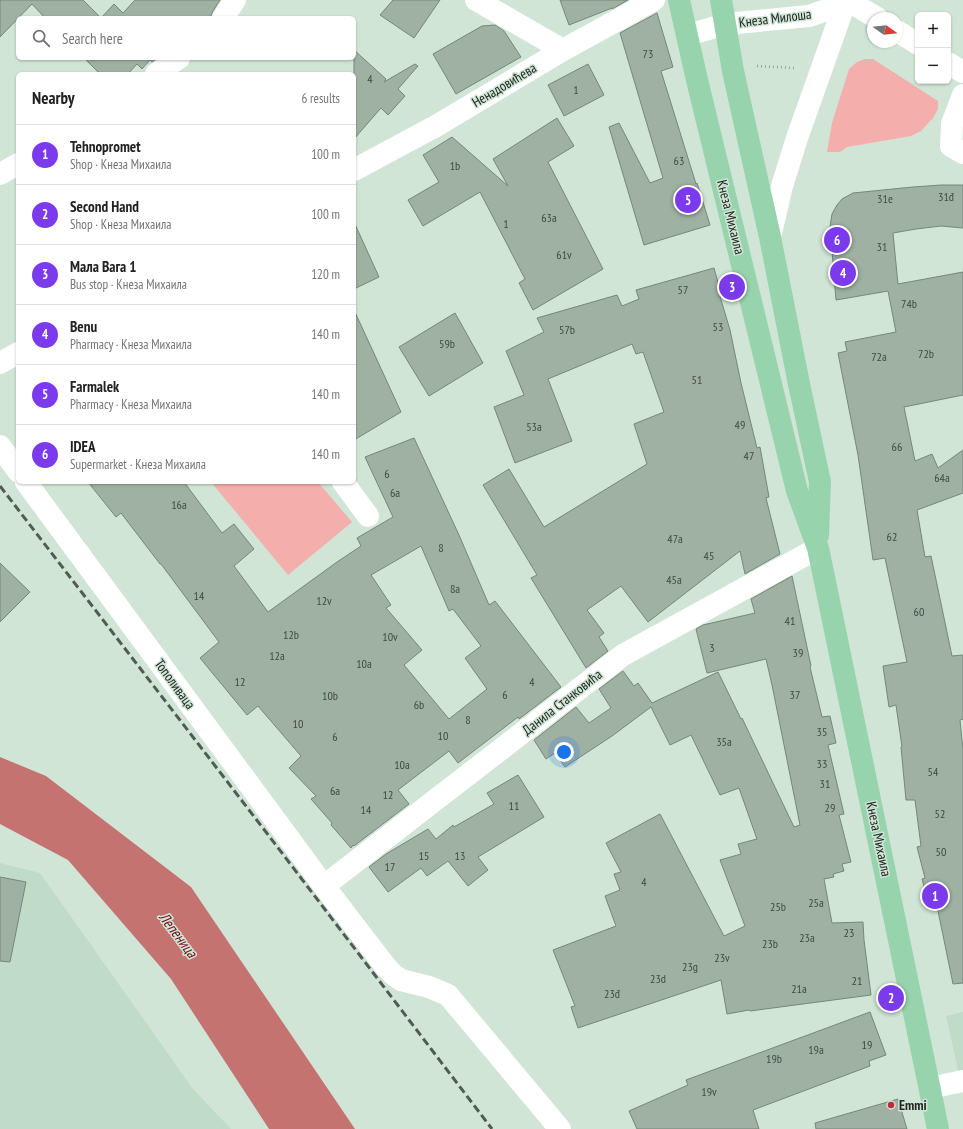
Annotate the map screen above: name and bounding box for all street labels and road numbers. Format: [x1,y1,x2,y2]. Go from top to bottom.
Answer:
street label: Кнеза Милоша [738,5,812,31]
street label: Ненадовићева [468,59,540,111]
street label: Кнеза Михаила [713,178,749,256]
street label: Тополиваца [151,655,199,713]
street label: Данила Станковића [518,665,606,739]
street label: Кнеза Михаила [862,800,896,878]

